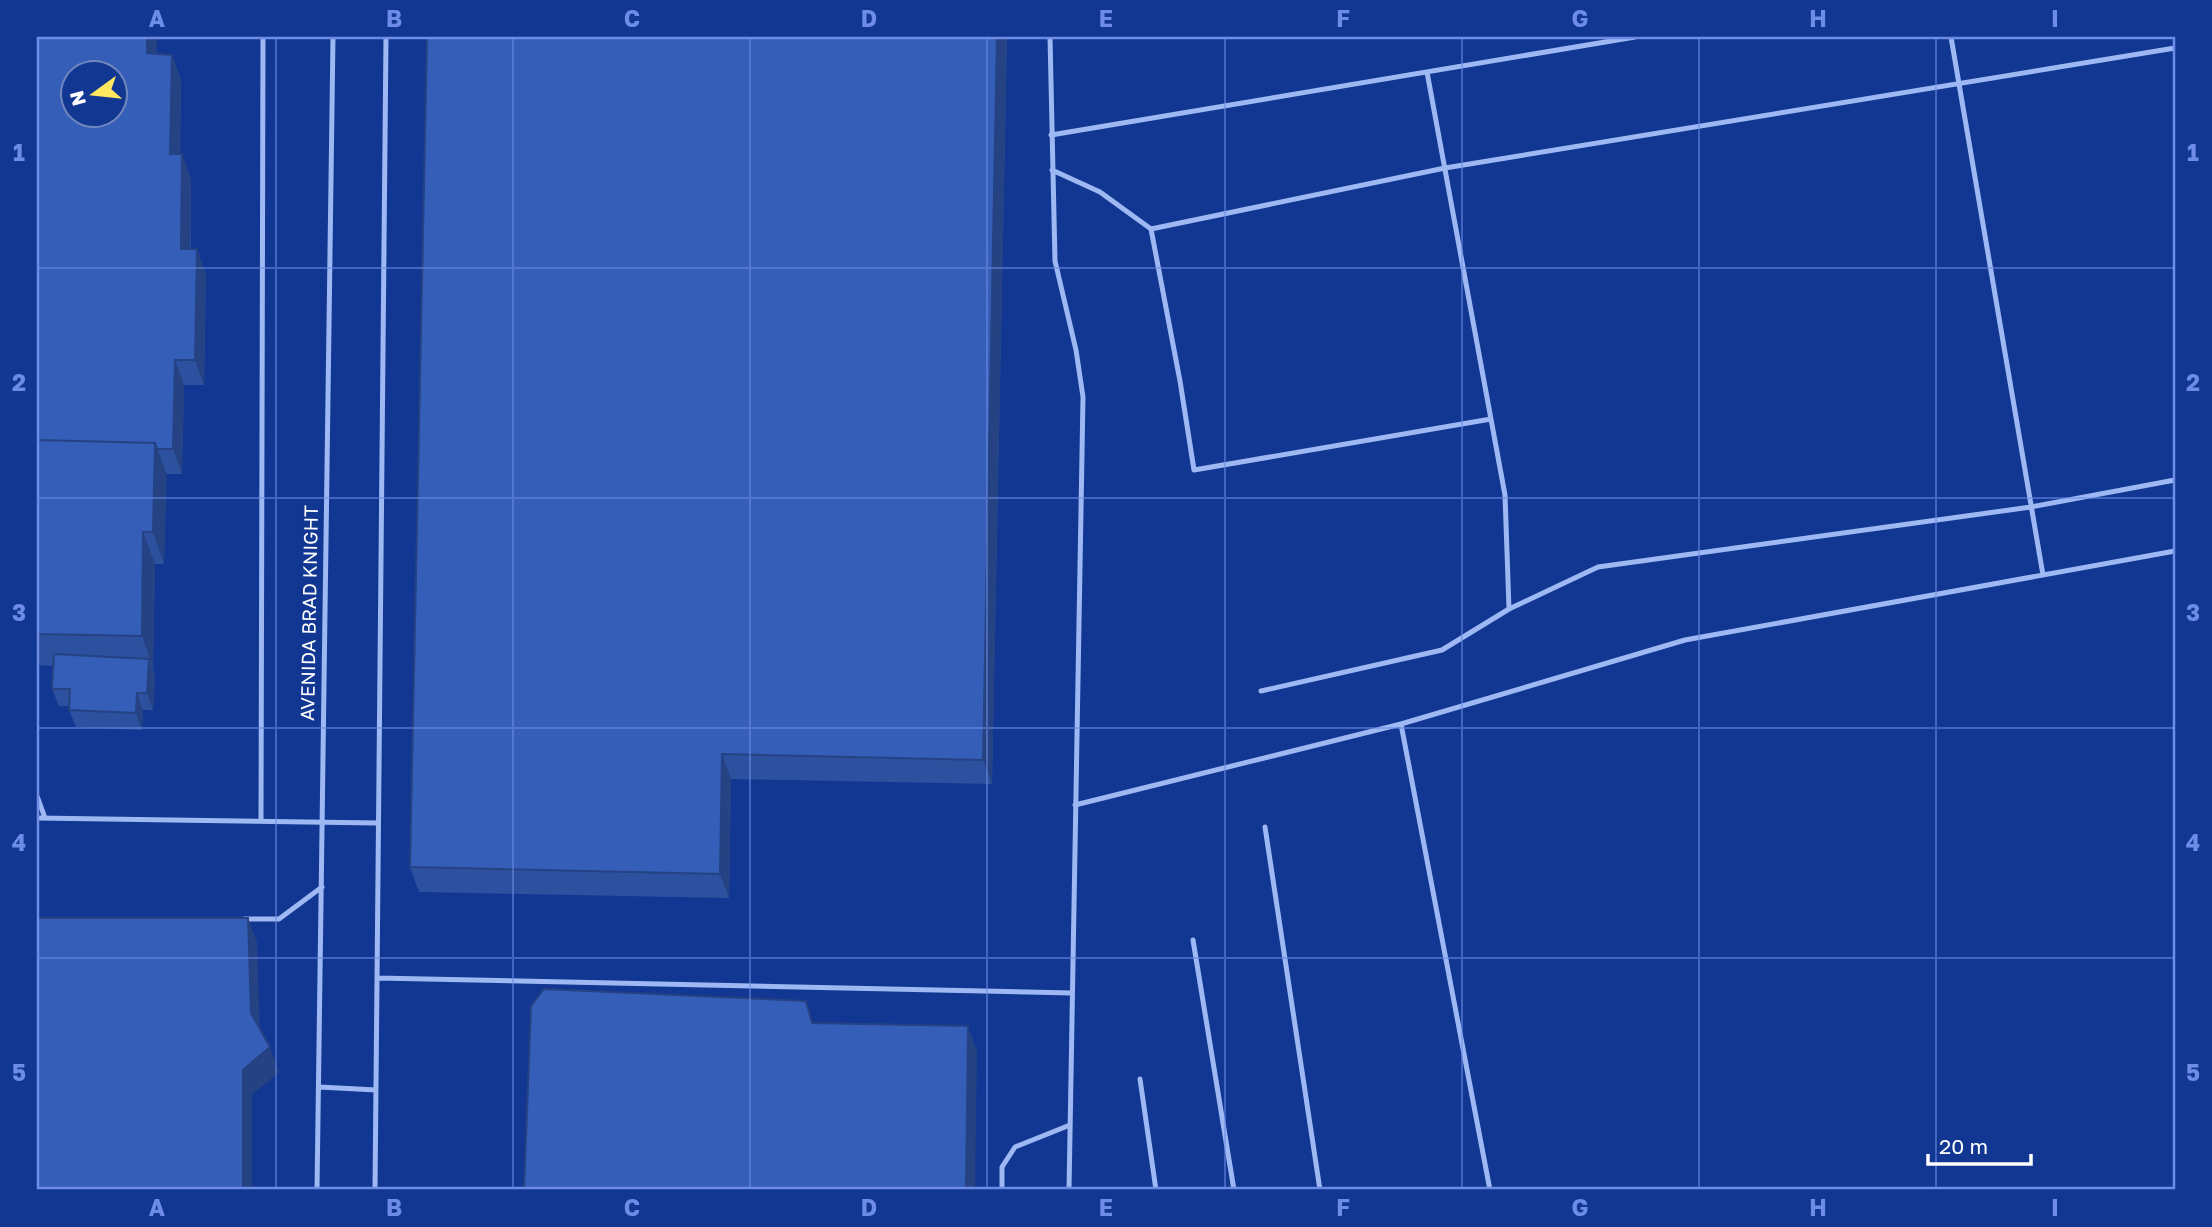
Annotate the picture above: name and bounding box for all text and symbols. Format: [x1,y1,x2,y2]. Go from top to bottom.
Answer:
text: A [149,4,166,32]
text: B [386,4,402,32]
text: C [624,4,640,32]
text: D [861,4,877,32]
text: E [1099,4,1113,32]
text: F [1336,4,1350,32]
text: G [1572,4,1588,32]
text: H [1809,4,1827,32]
text: I [2051,4,2059,32]
north arrow [60,60,130,130]
text: N [64,89,90,108]
text: 1 [13,138,25,166]
text: 1 [2187,138,2199,166]
text: 2 [12,368,26,396]
text: 2 [2186,368,2200,396]
street label: AVENIDA BRAD KNIGHT [295,505,322,721]
text: 3 [12,598,26,626]
text: 3 [2186,598,2200,626]
text: 4 [12,828,26,856]
text: 4 [2186,828,2200,856]
text: 5 [12,1058,26,1086]
text: 5 [2186,1058,2200,1086]
scale bar [1928,1122,2032,1166]
text: 20 m [1939,1133,1988,1159]
text: A [149,1193,166,1221]
text: B [386,1193,402,1221]
text: C [624,1193,640,1221]
text: D [861,1193,877,1221]
text: E [1099,1193,1113,1221]
text: F [1336,1193,1350,1221]
text: G [1572,1193,1588,1221]
text: H [1809,1193,1827,1221]
text: I [2051,1193,2059,1221]

